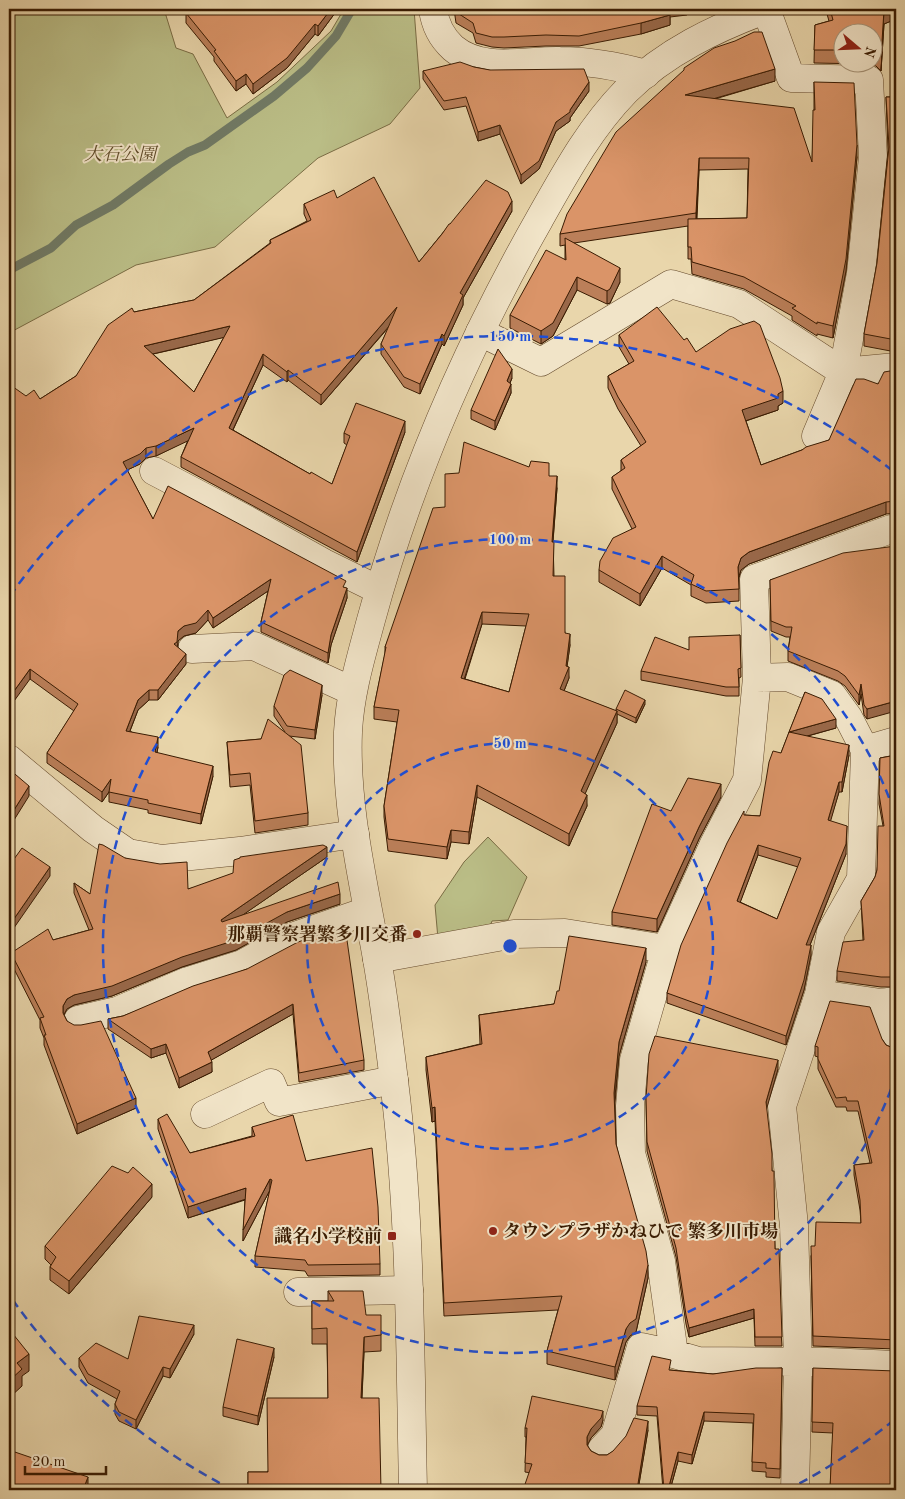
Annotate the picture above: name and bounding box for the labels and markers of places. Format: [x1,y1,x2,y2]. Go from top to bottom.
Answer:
place label: 那覇警察署繁多川交番 [227,924,407,944]
marker: 那覇警察署繁多川交番 [411,928,423,940]
centre of rings [501,937,519,955]
place label: タウンプラザかねひで 繁多川市場 [503,1221,778,1241]
marker: タウンプラザかねひで 繁多川市場 [487,1225,499,1237]
place label: 識名小学校前 [274,1226,382,1246]
marker: 識名小学校前 [386,1230,398,1242]

